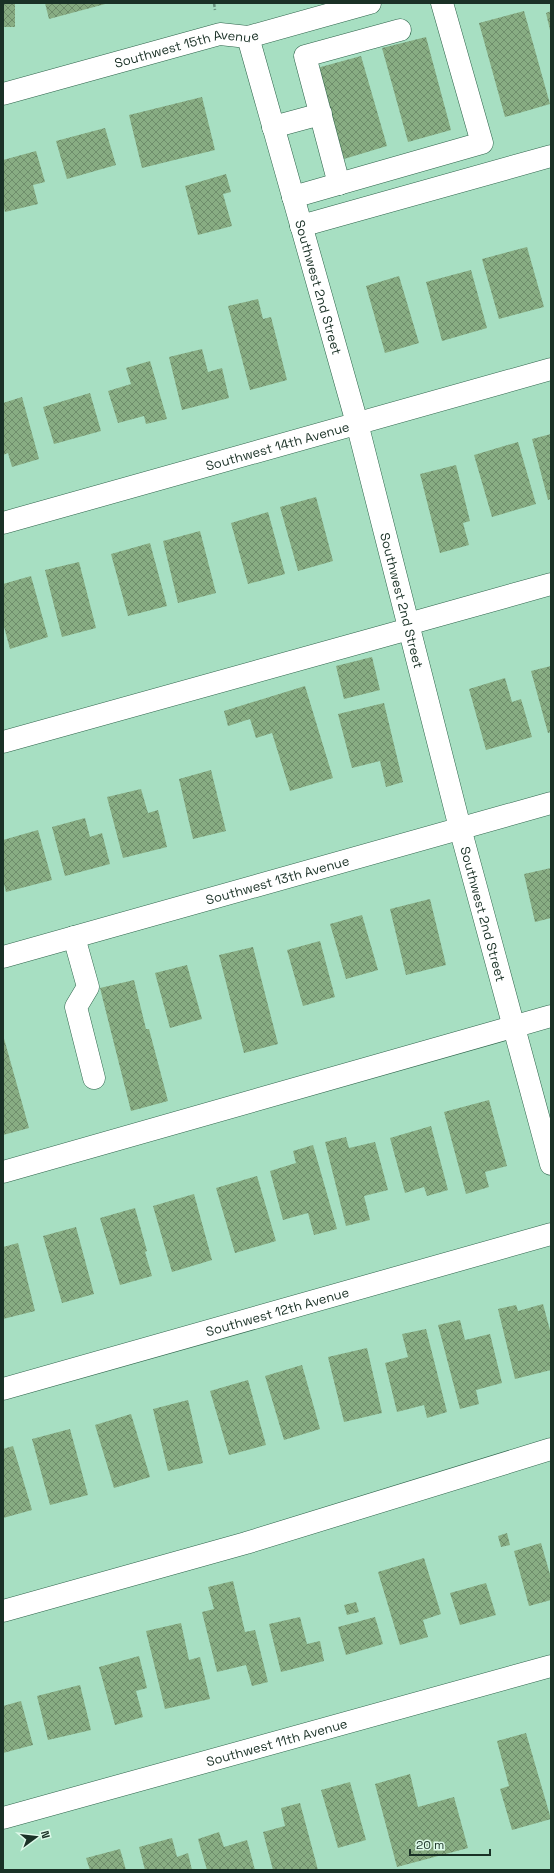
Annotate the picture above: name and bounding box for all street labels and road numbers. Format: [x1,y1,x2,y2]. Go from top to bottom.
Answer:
street label: Southwest 15th Avenue [112,26,261,71]
street label: Southwest 2nd Street [292,218,346,357]
street label: Southwest 14th Avenue [204,418,351,474]
street label: Southwest 2nd Street [377,531,427,670]
street label: Southwest 2nd Street [457,844,510,983]
street label: Southwest 13th Avenue [204,852,351,908]
street label: Southwest 12th Avenue [204,1283,351,1340]
street label: Southwest 11th Avenue [204,1714,349,1770]

